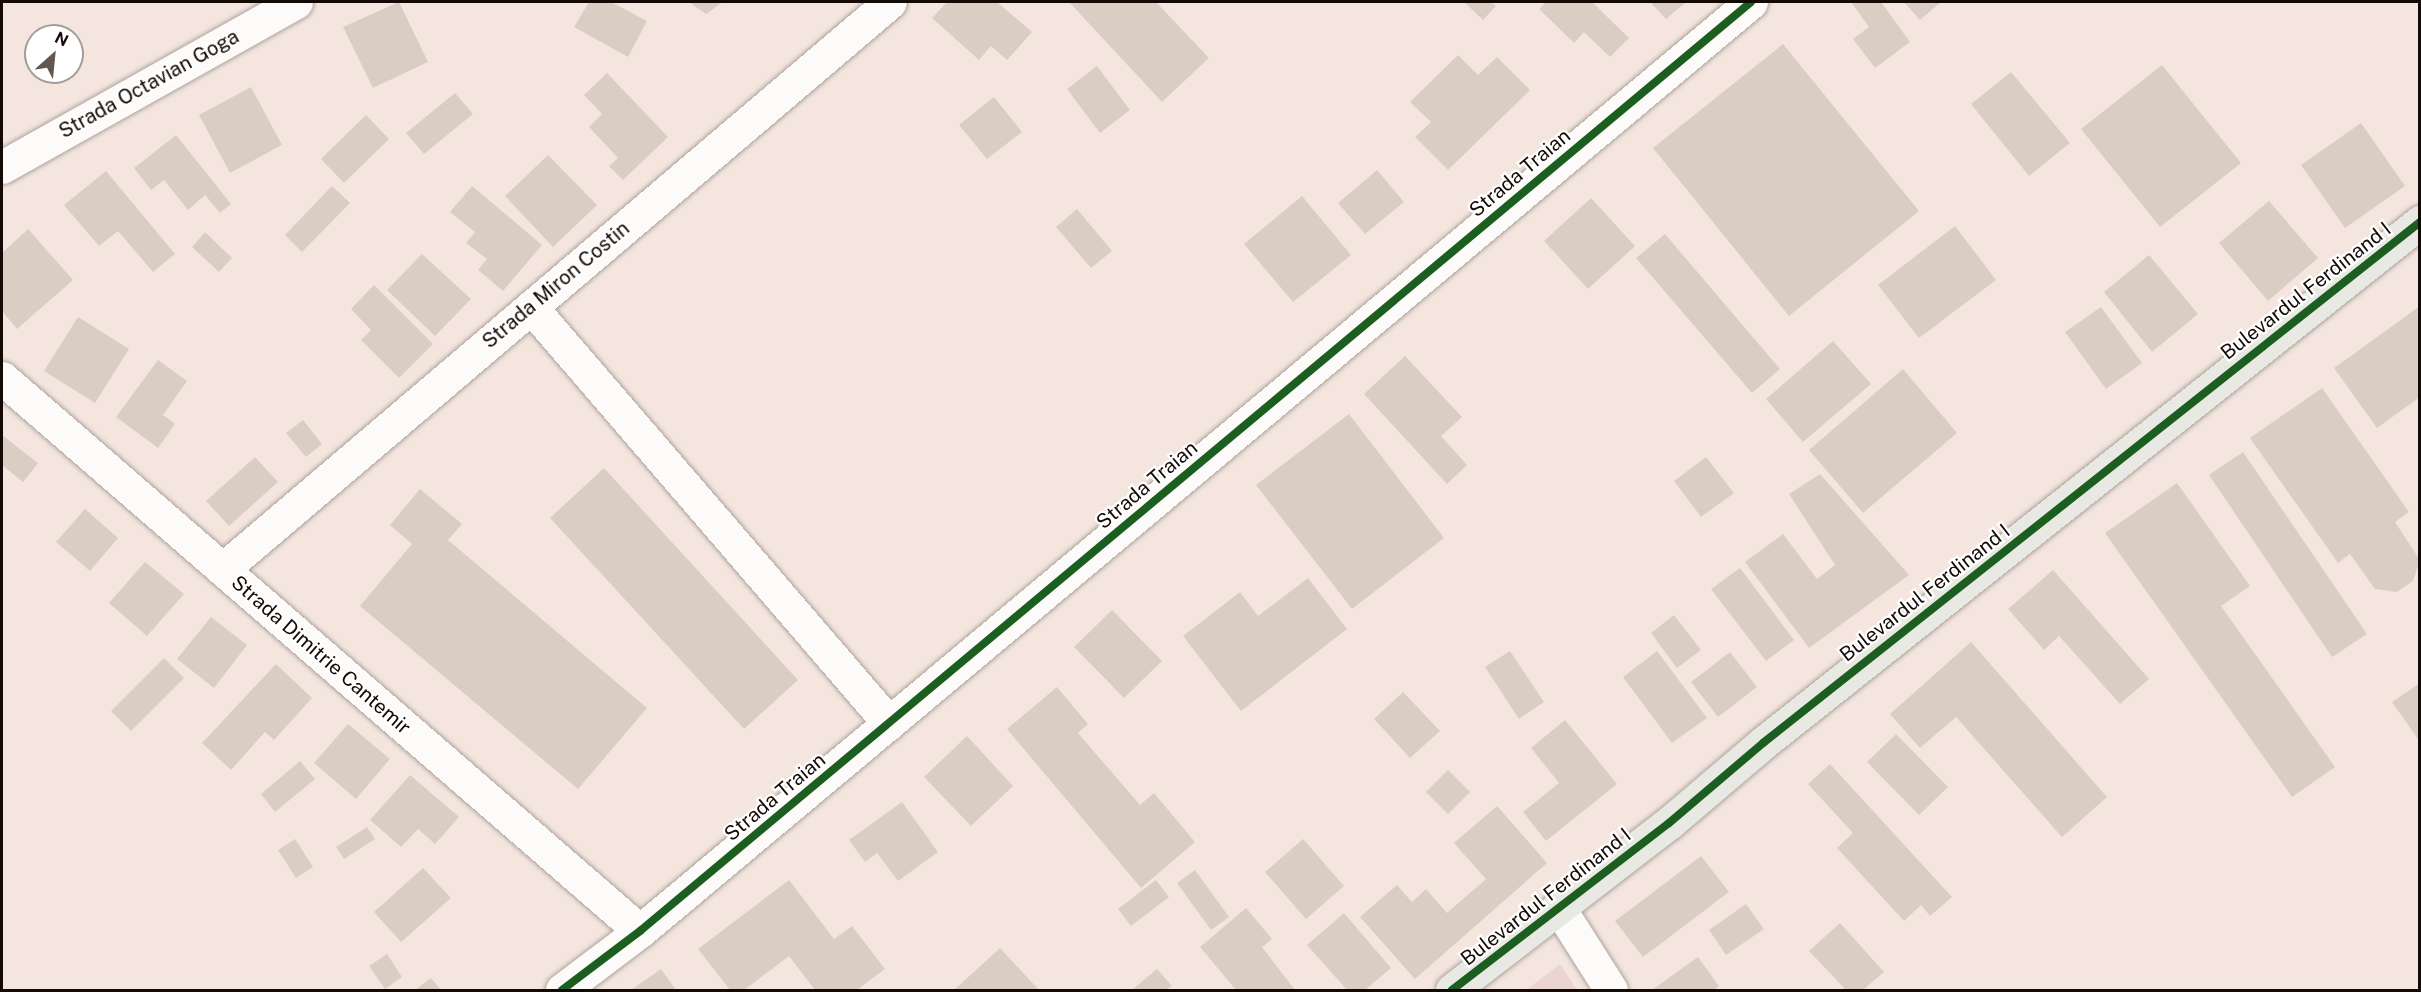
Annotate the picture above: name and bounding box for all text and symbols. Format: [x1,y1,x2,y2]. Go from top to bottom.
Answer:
north arrow [24,24,84,84]
street label: Strada Octavian Goga [55,25,243,143]
text: N [52,28,71,51]
street label: Strada Traian [1465,124,1575,222]
street label: Strada Miron Costin [478,216,634,354]
street label: Bulevardul Ferdinand I [2216,217,2396,365]
street label: Strada Traian [1092,436,1202,534]
street label: Bulevardul Ferdinand I [1835,519,2015,667]
street label: Strada Dimitrie Cantemir [226,571,416,739]
street label: Strada Traian [720,748,830,846]
street label: Bulevardul Ferdinand I [1456,823,1636,971]

